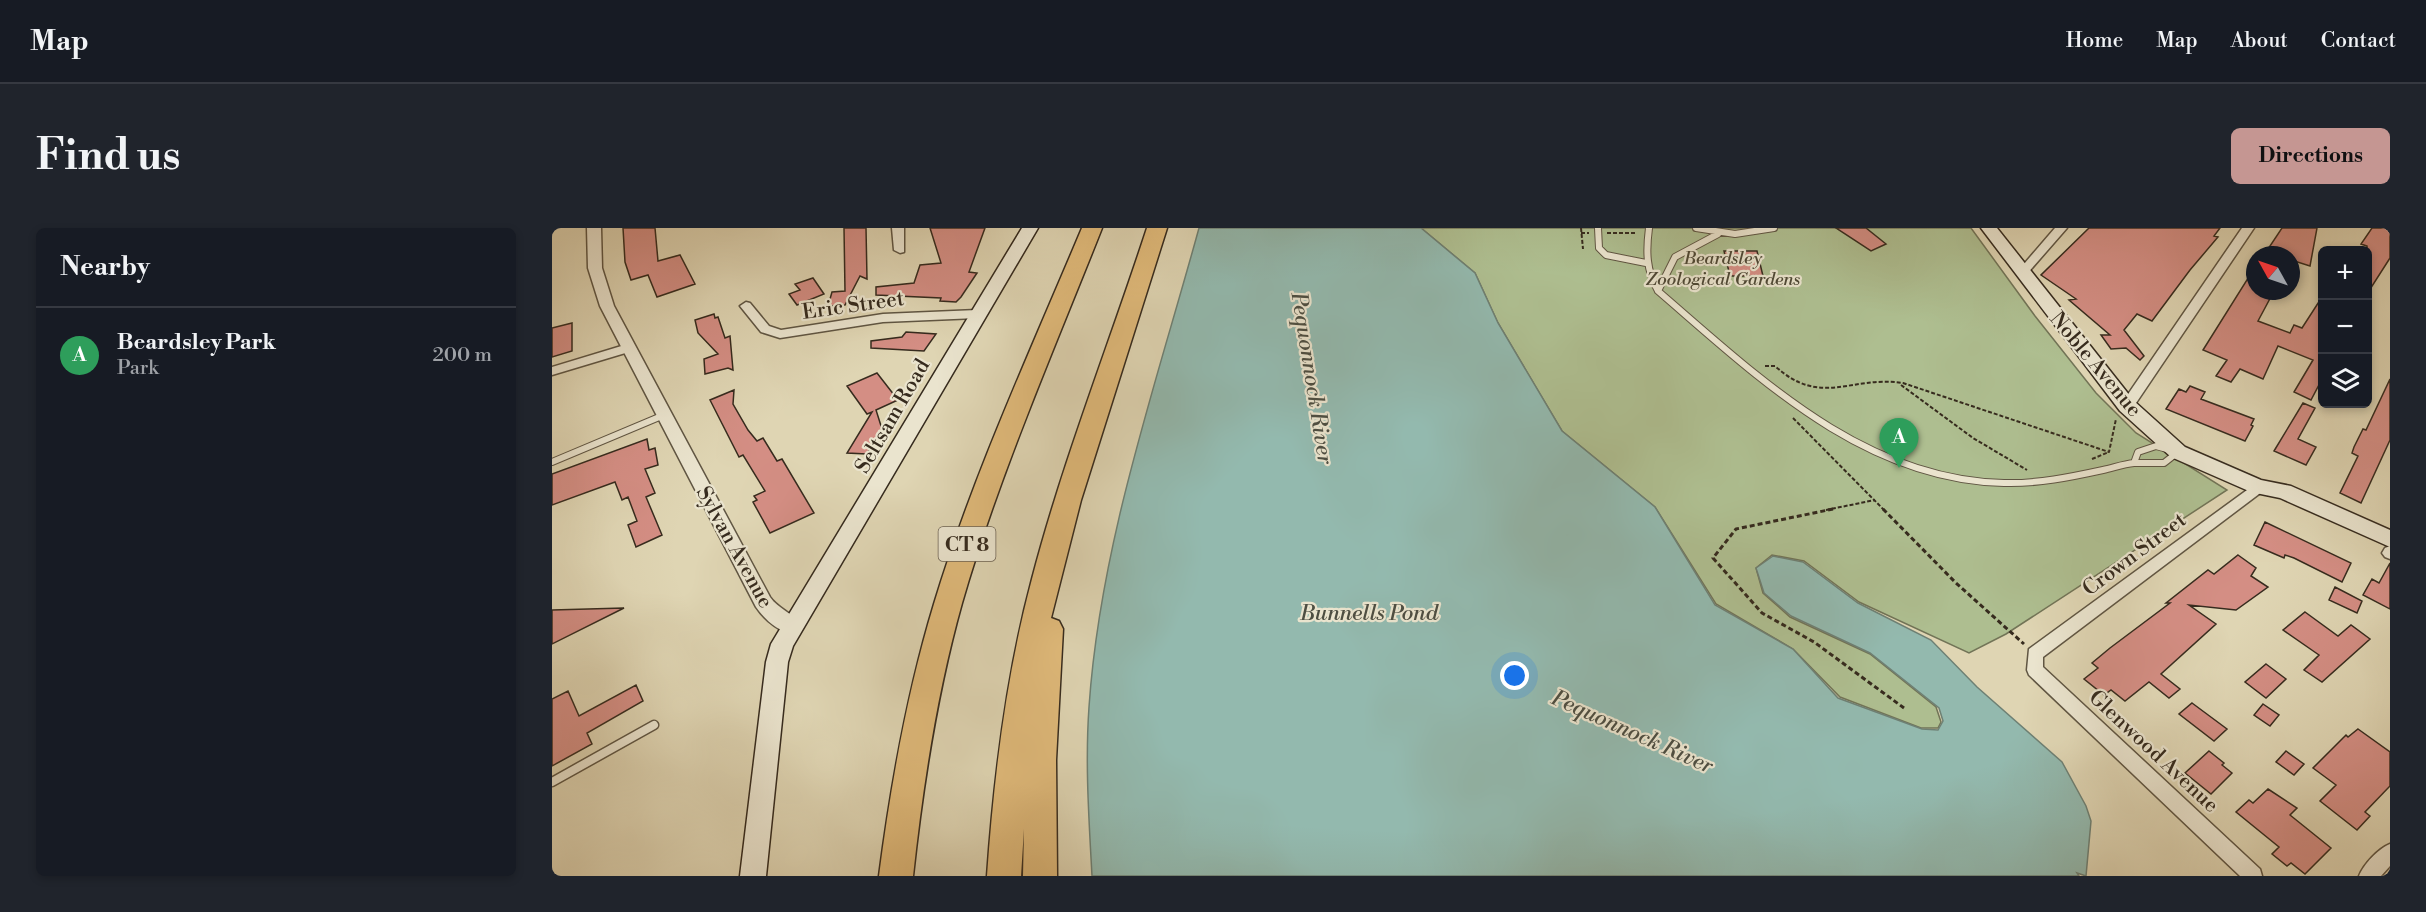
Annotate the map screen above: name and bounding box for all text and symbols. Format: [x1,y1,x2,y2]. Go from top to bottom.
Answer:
text: Map [30,24,89,59]
text: Home [2066,28,2123,54]
text: Map [2156,28,2198,54]
text: About [2231,28,2288,54]
text: Contact [2321,28,2396,54]
button: Directions [2231,128,2390,184]
text: Find us [36,130,180,183]
north arrow [2246,246,2300,300]
map controls [2318,246,2372,408]
button: + [2318,246,2372,300]
park label: Beardsley Zoological Gardens [1646,247,1801,291]
text: Nearby [60,251,150,283]
street label: Eric Street [800,286,906,326]
water label: Pequonnock River [1284,289,1339,467]
button: − [2318,300,2372,354]
street label: Noble Avenue [2044,307,2147,423]
text: Beardsley Park [117,329,276,356]
text: A [72,343,87,368]
text: 200 m [432,343,492,368]
button: layers [2318,354,2372,408]
street label: Seltsam Road [850,355,936,478]
text: Park [117,356,159,381]
pin: A [1880,418,1918,468]
street label: Sylvan Avenue [690,482,778,613]
street label: Crown Street [2078,507,2192,602]
road number: CT 8 [938,527,996,561]
water label: Bunnells Pond [1299,600,1440,627]
your location [1500,661,1529,690]
water label: Pequonnock River [1547,684,1718,780]
street label: Glenwood Avenue [2083,685,2224,819]

